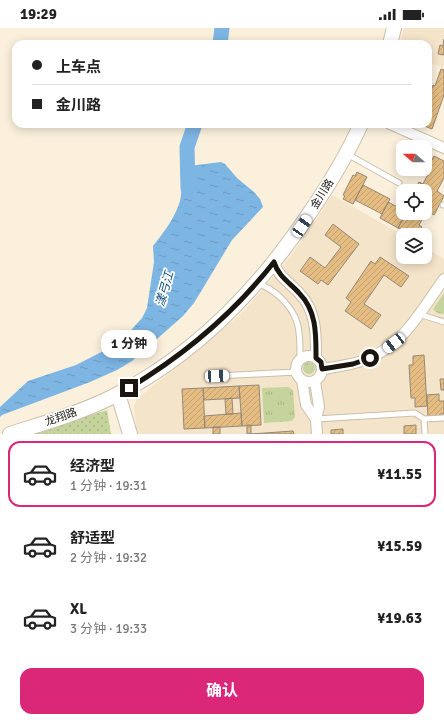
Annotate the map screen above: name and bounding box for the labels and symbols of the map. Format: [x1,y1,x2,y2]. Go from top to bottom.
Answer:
north arrow [396,140,432,176]
street label: 金川路 [308,177,336,211]
car [290,213,314,239]
water label: 漾弓江 [153,268,178,308]
callout: 1 分钟 [101,330,157,358]
car [381,331,407,355]
route start [361,349,379,367]
car [205,369,229,383]
route end [120,379,138,397]
street label: 龙翔路 [43,405,79,429]

